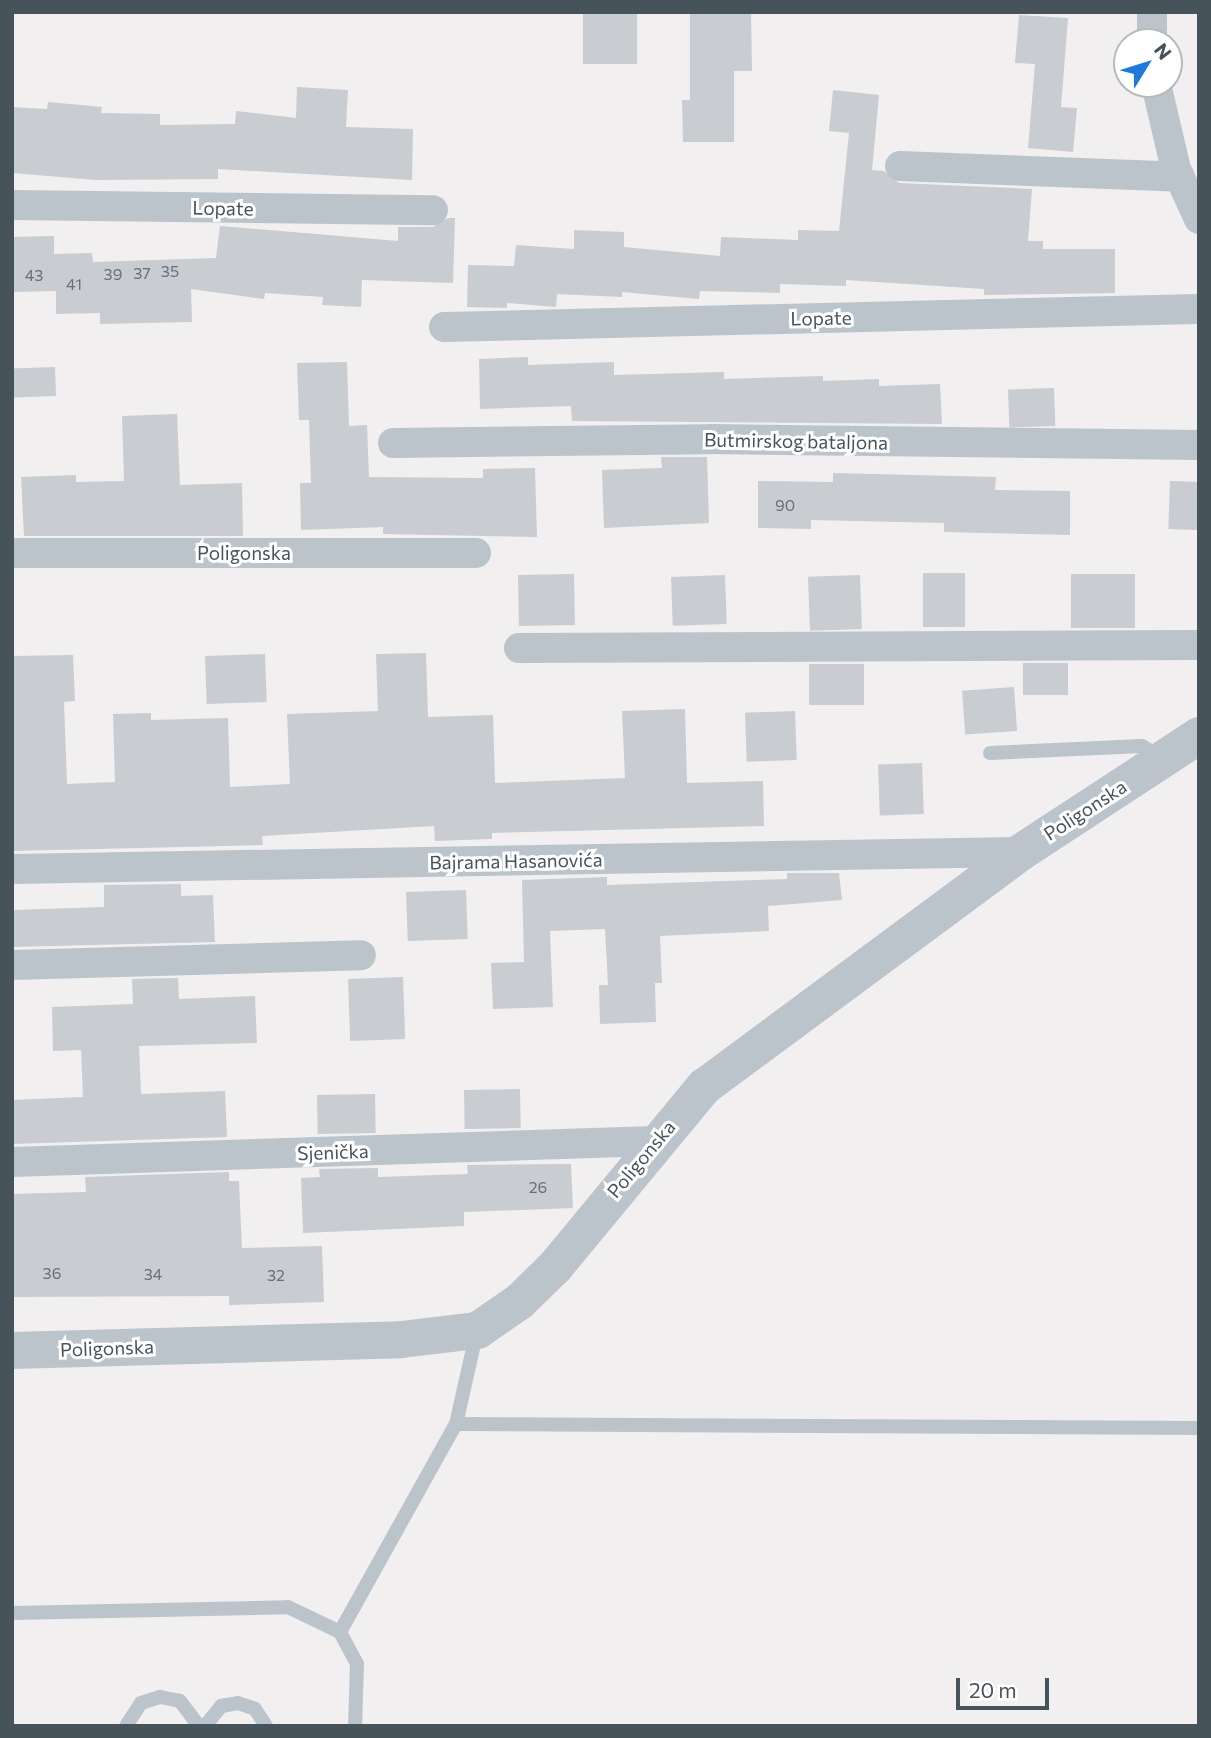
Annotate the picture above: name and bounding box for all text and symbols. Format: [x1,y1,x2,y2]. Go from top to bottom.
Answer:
north arrow [1113,28,1183,98]
text: N [1150,38,1177,64]
street label: Lopate [192,196,254,220]
house number: 35 [161,261,179,281]
house number: 37 [133,263,151,283]
house number: 39 [104,264,122,284]
house number: 43 [25,265,43,285]
house number: 41 [66,274,82,294]
street label: Lopate [790,306,852,330]
street label: Butmirskog bataljona [704,428,888,454]
house number: 90 [775,495,795,515]
street label: Poligonska [197,542,291,564]
street label: Poligonska [1039,775,1131,845]
street label: Bajrama Hasanovića [429,848,603,874]
street label: Poligonska [602,1116,680,1202]
street label: Sjenička [297,1139,369,1165]
house number: 26 [529,1177,547,1197]
house number: 36 [43,1263,61,1283]
house number: 34 [144,1264,162,1284]
house number: 32 [267,1265,285,1285]
street label: Poligonska [60,1335,154,1361]
scale bar [959,1664,1052,1708]
text: 20 m [969,1677,1017,1702]

